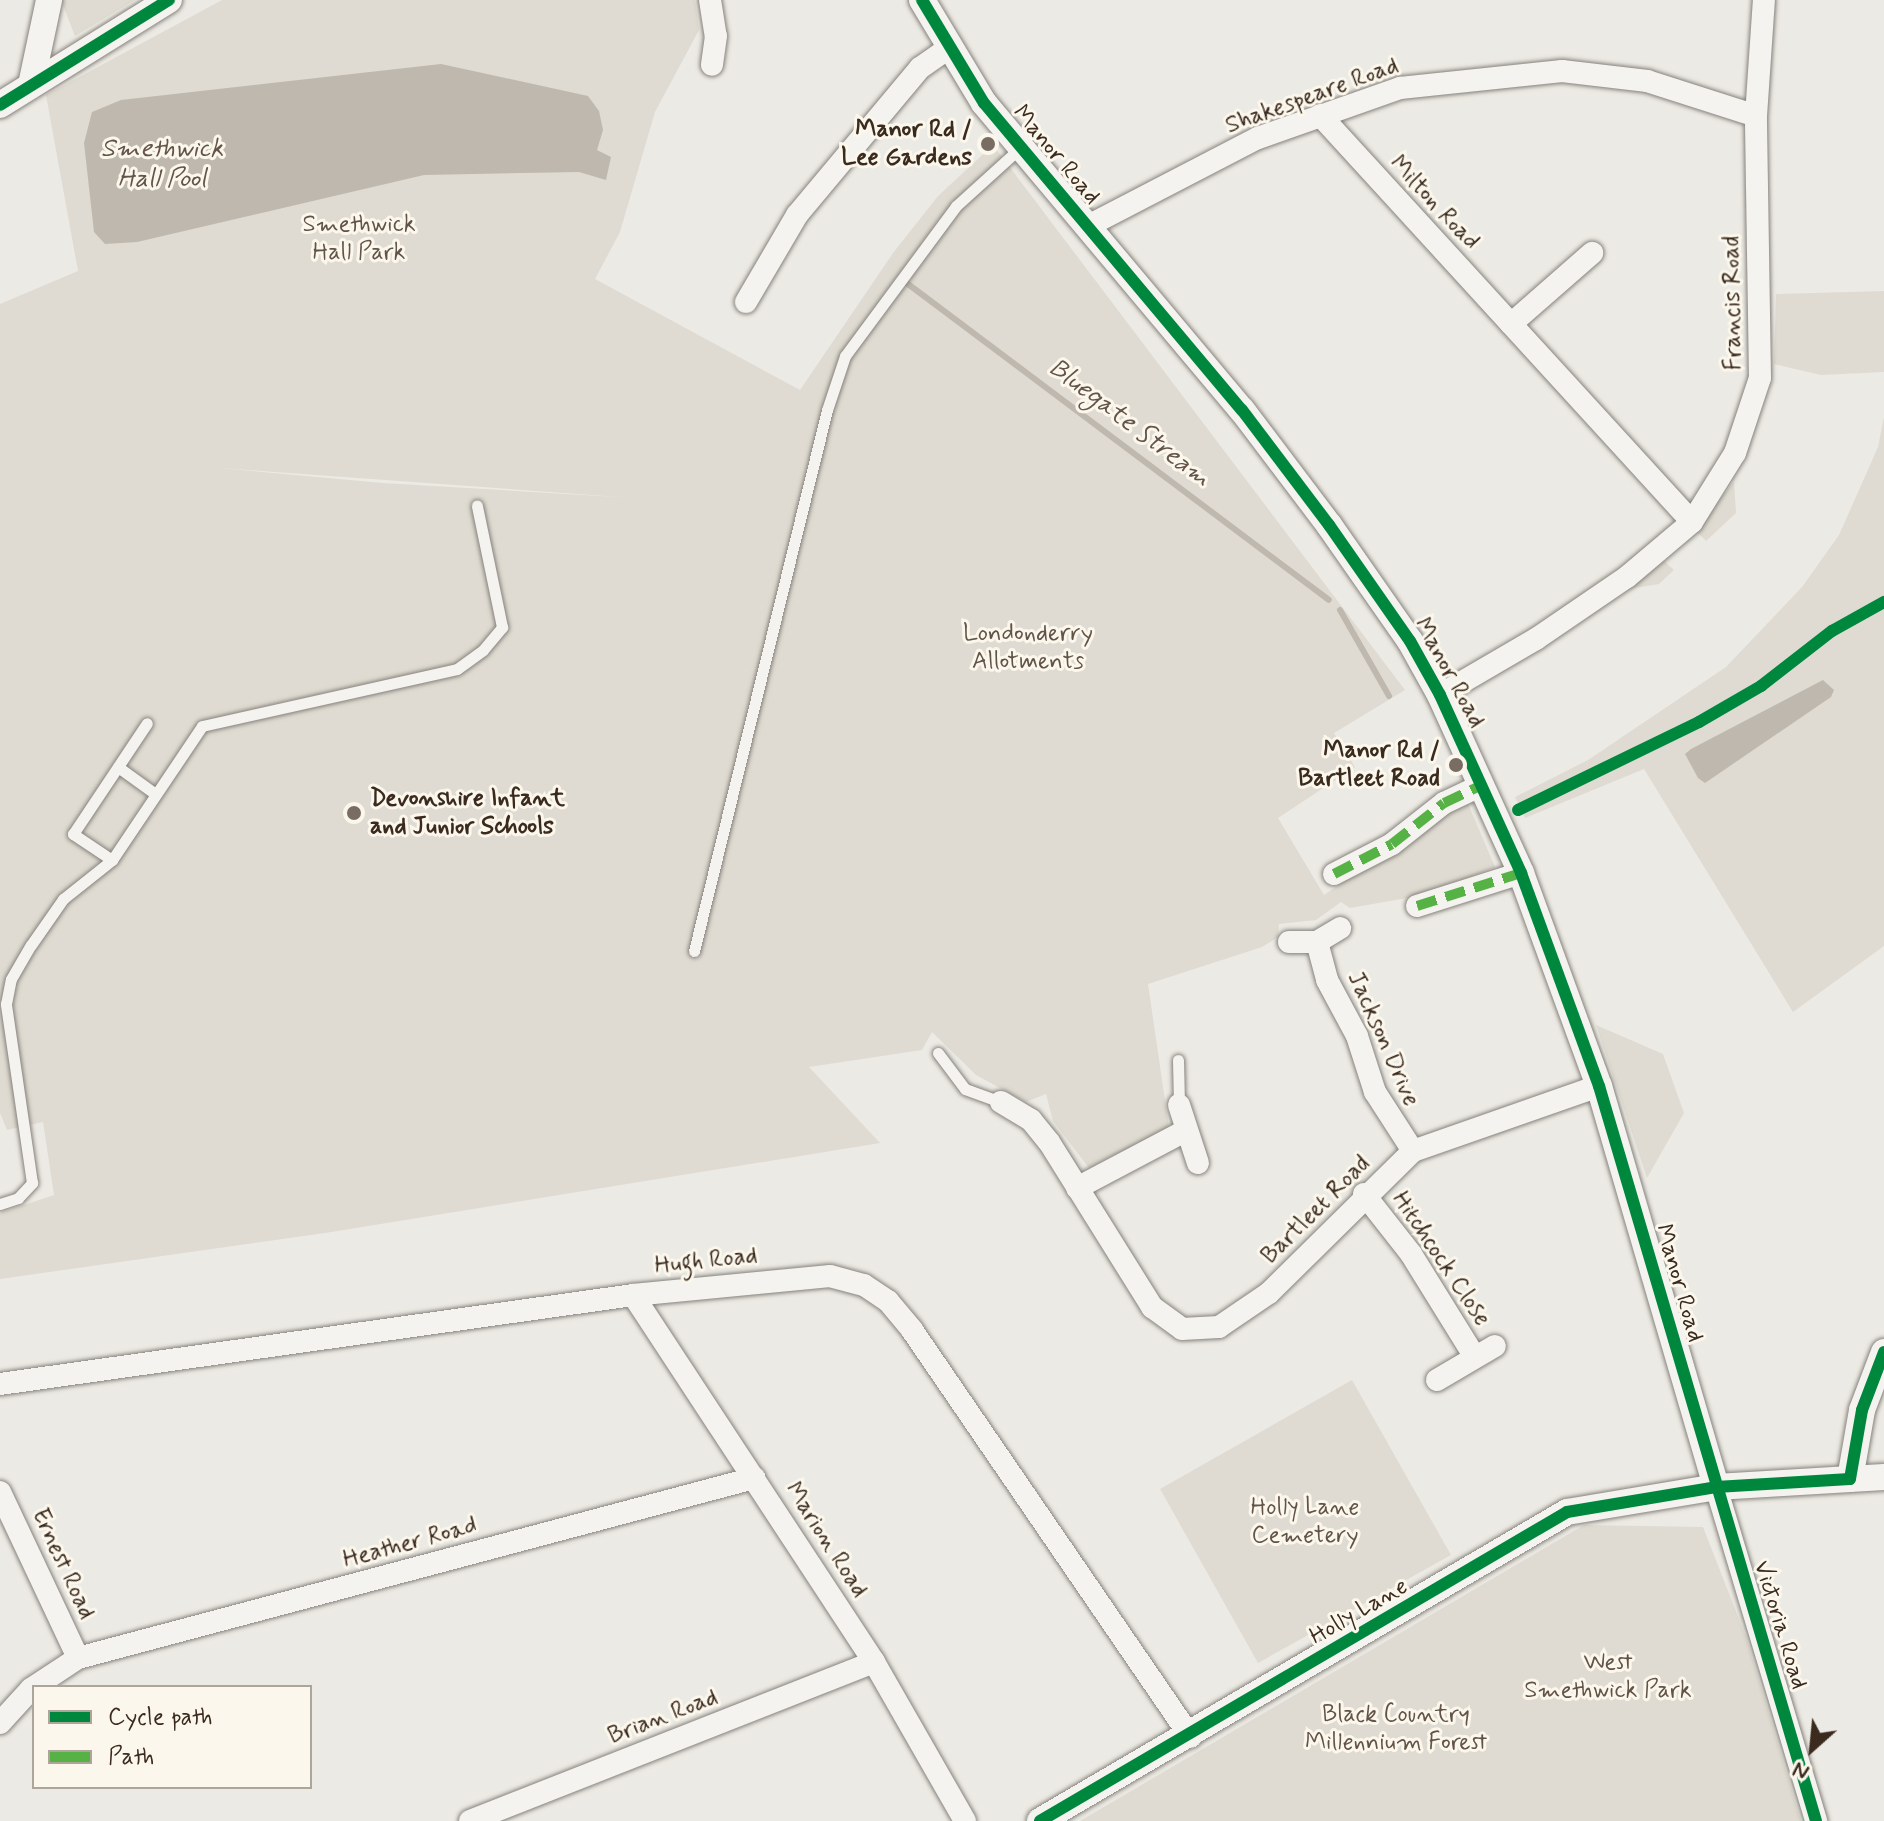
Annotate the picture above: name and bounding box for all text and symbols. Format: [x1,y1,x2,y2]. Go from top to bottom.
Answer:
street label: Shakespeare Road [1221,51,1403,141]
street label: Manor Road [1006,99,1106,211]
place label: Manor Rd / Lee Gardens [845,116,972,172]
water label: Smethwick Hall Pool [101,134,223,196]
marker: Manor Rd / Lee Gardens [979,135,997,153]
street label: Milton Road [1383,150,1485,256]
park label: Smethwick Hall Park [302,211,416,267]
street label: Francis Road [1717,236,1749,370]
water label: Bluegate Stream [1044,354,1214,494]
street label: Manor Road [1407,613,1491,733]
park label: Londonderry Allotments [963,620,1093,676]
place label: Manor Rd / Bartleet Road [1299,737,1440,793]
marker: Manor Rd / Bartleet Road [1447,756,1465,774]
place label: Devonshire Infant and Junior Schools [370,785,569,841]
marker: Devonshire Infant and Junior Schools [345,804,363,822]
street label: Jackson Drive [1341,968,1425,1110]
street label: Bartleet Road [1256,1150,1376,1270]
street label: Hitchcock Close [1385,1186,1497,1332]
street label: Manor Road [1648,1221,1710,1345]
street label: Hugh Road [653,1241,759,1281]
street label: Marion Road [778,1477,874,1603]
park label: Holly Lane Cemetery [1251,1494,1359,1550]
street label: Ernest Road [25,1504,101,1624]
street label: Heather Road [341,1512,479,1574]
street label: Victoria Road [1747,1557,1813,1693]
street label: Holly Lane [1306,1573,1412,1651]
park label: West Smethwick Park [1524,1649,1692,1705]
street label: Brian Road [604,1683,722,1751]
legend [32,1685,312,1789]
park label: Black Country Millennium Forest [1304,1701,1488,1757]
text: Cycle path [108,1702,213,1733]
north arrow [1772,1709,1852,1789]
text: Path [108,1742,154,1773]
text: N [1788,1755,1814,1786]

